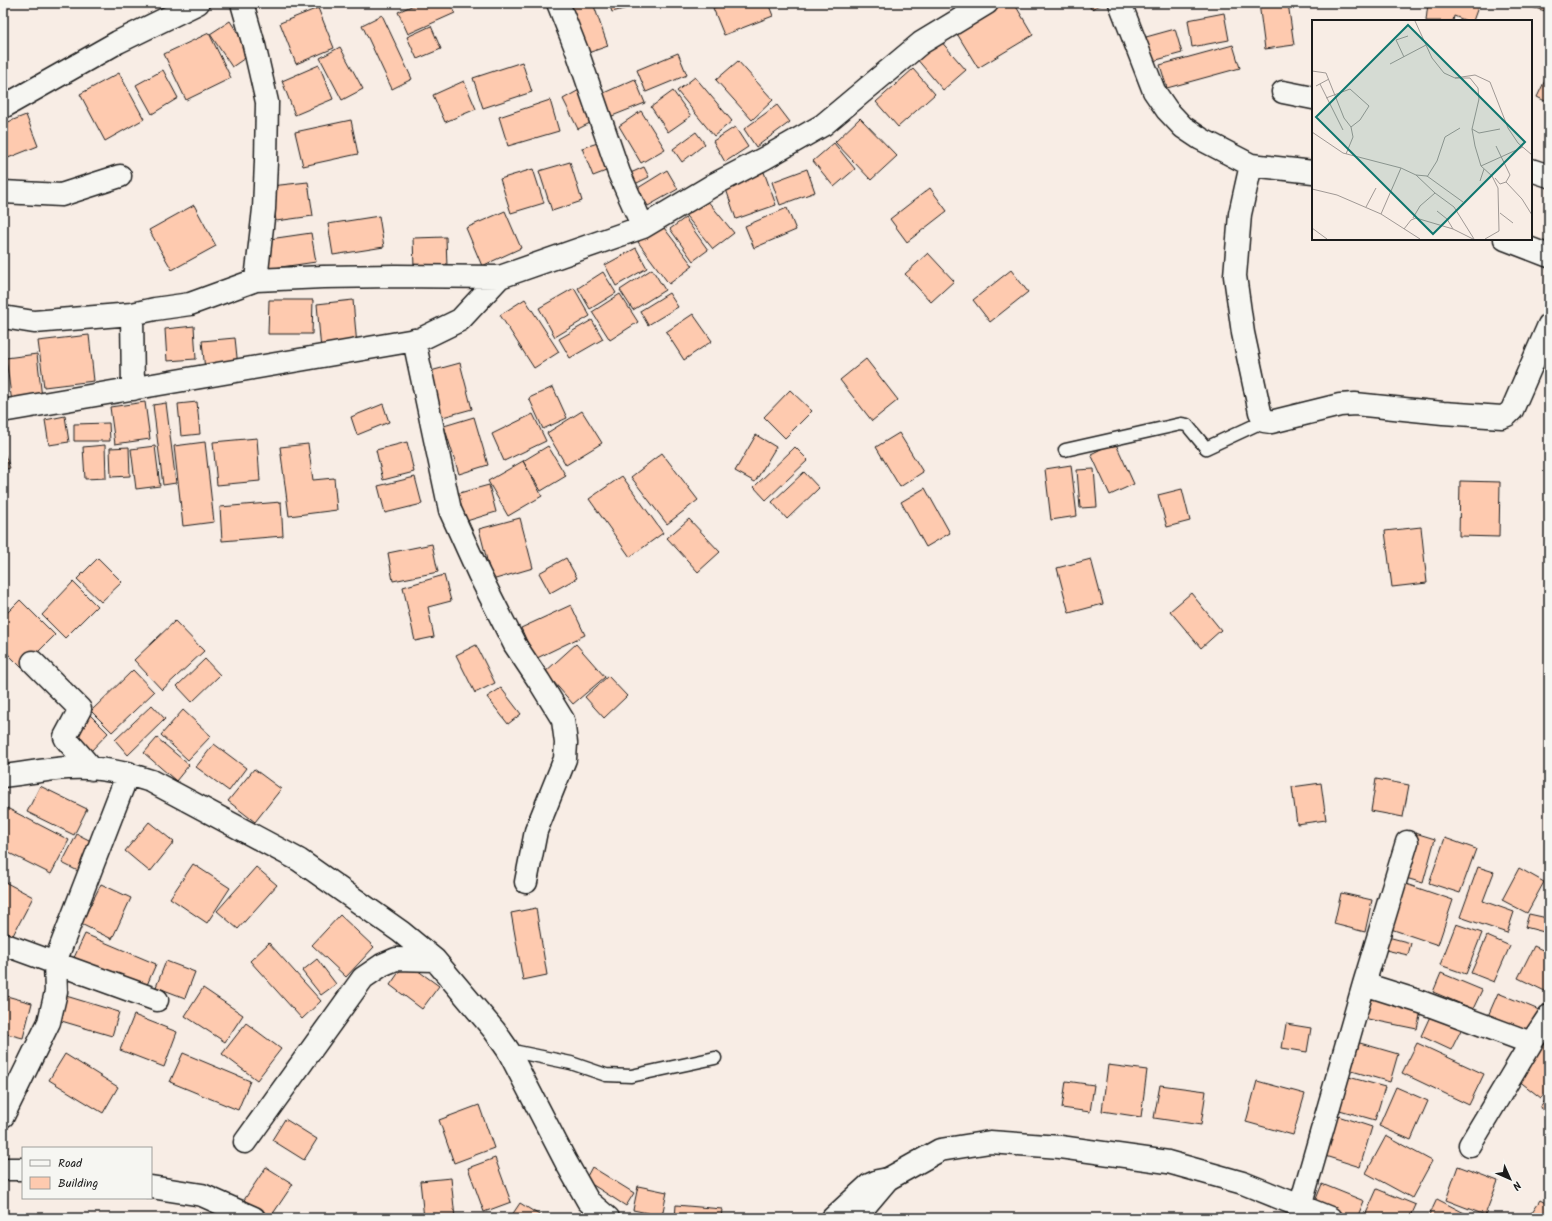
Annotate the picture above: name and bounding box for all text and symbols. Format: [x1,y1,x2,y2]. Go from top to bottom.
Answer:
inset map [1312,20,1532,240]
legend [22,1147,152,1199]
text: Road [58,1154,83,1173]
north arrow [1490,1159,1530,1199]
text: Building [58,1174,98,1193]
text: N [1508,1177,1525,1194]

